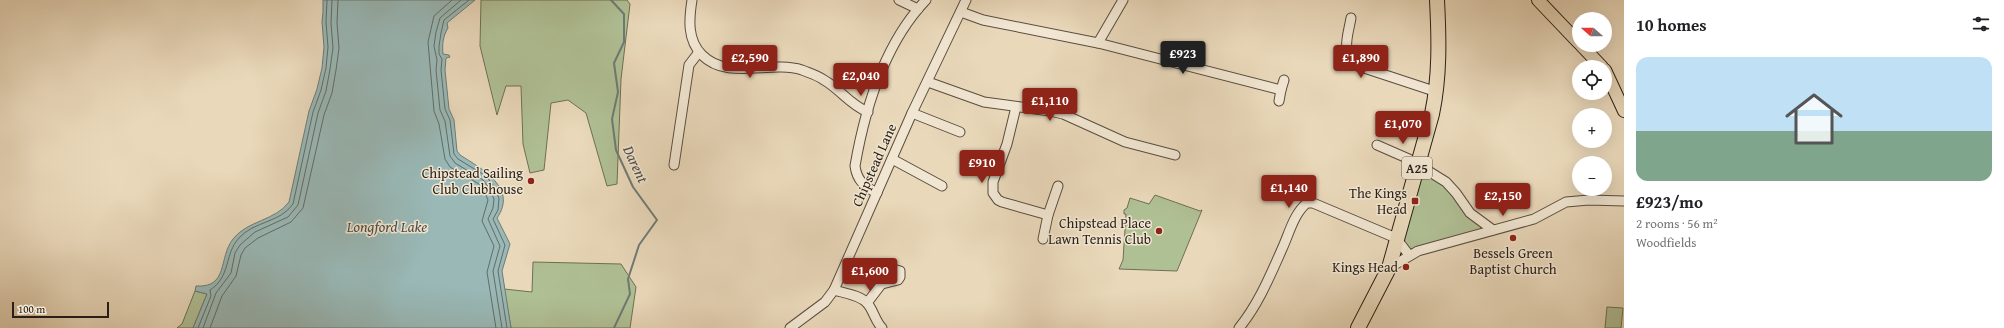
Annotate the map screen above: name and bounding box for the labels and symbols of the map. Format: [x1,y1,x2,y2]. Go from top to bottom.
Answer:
north arrow [1572,12,1612,52]
pin: £923 [1159,41,1207,75]
pin: £2,590 [717,45,783,79]
pin: £1,890 [1328,45,1394,79]
pin: £2,040 [828,63,894,97]
pin: £1,110 [1017,88,1083,122]
pin: £1,070 [1370,111,1436,145]
street label: Chipstead Lane [847,120,901,210]
water label: Darent [618,141,654,186]
pin: £910 [958,150,1006,184]
road number: A25 [1402,157,1432,179]
place label: Chipstead Sailing Club Clubhouse [422,163,523,199]
pin: £1,140 [1256,175,1322,209]
marker: Chipstead Sailing Club Clubhouse [526,176,536,186]
place label: The Kings Head [1349,183,1408,219]
pin: £2,150 [1470,183,1536,217]
marker: The Kings Head [1410,196,1420,206]
place label: Chipstead Place Lawn Tennis Club [1048,213,1151,249]
water label: Longford Lake [346,216,427,237]
marker: Chipstead Place Lawn Tennis Club [1154,226,1164,236]
marker: Bessels Green Baptist Church [1508,233,1518,243]
place label: Bessels Green Baptist Church [1469,243,1557,279]
place label: Kings Head [1332,257,1399,277]
pin: £1,600 [837,258,903,292]
marker: Kings Head [1401,262,1411,272]
scale bar [12,300,109,319]

